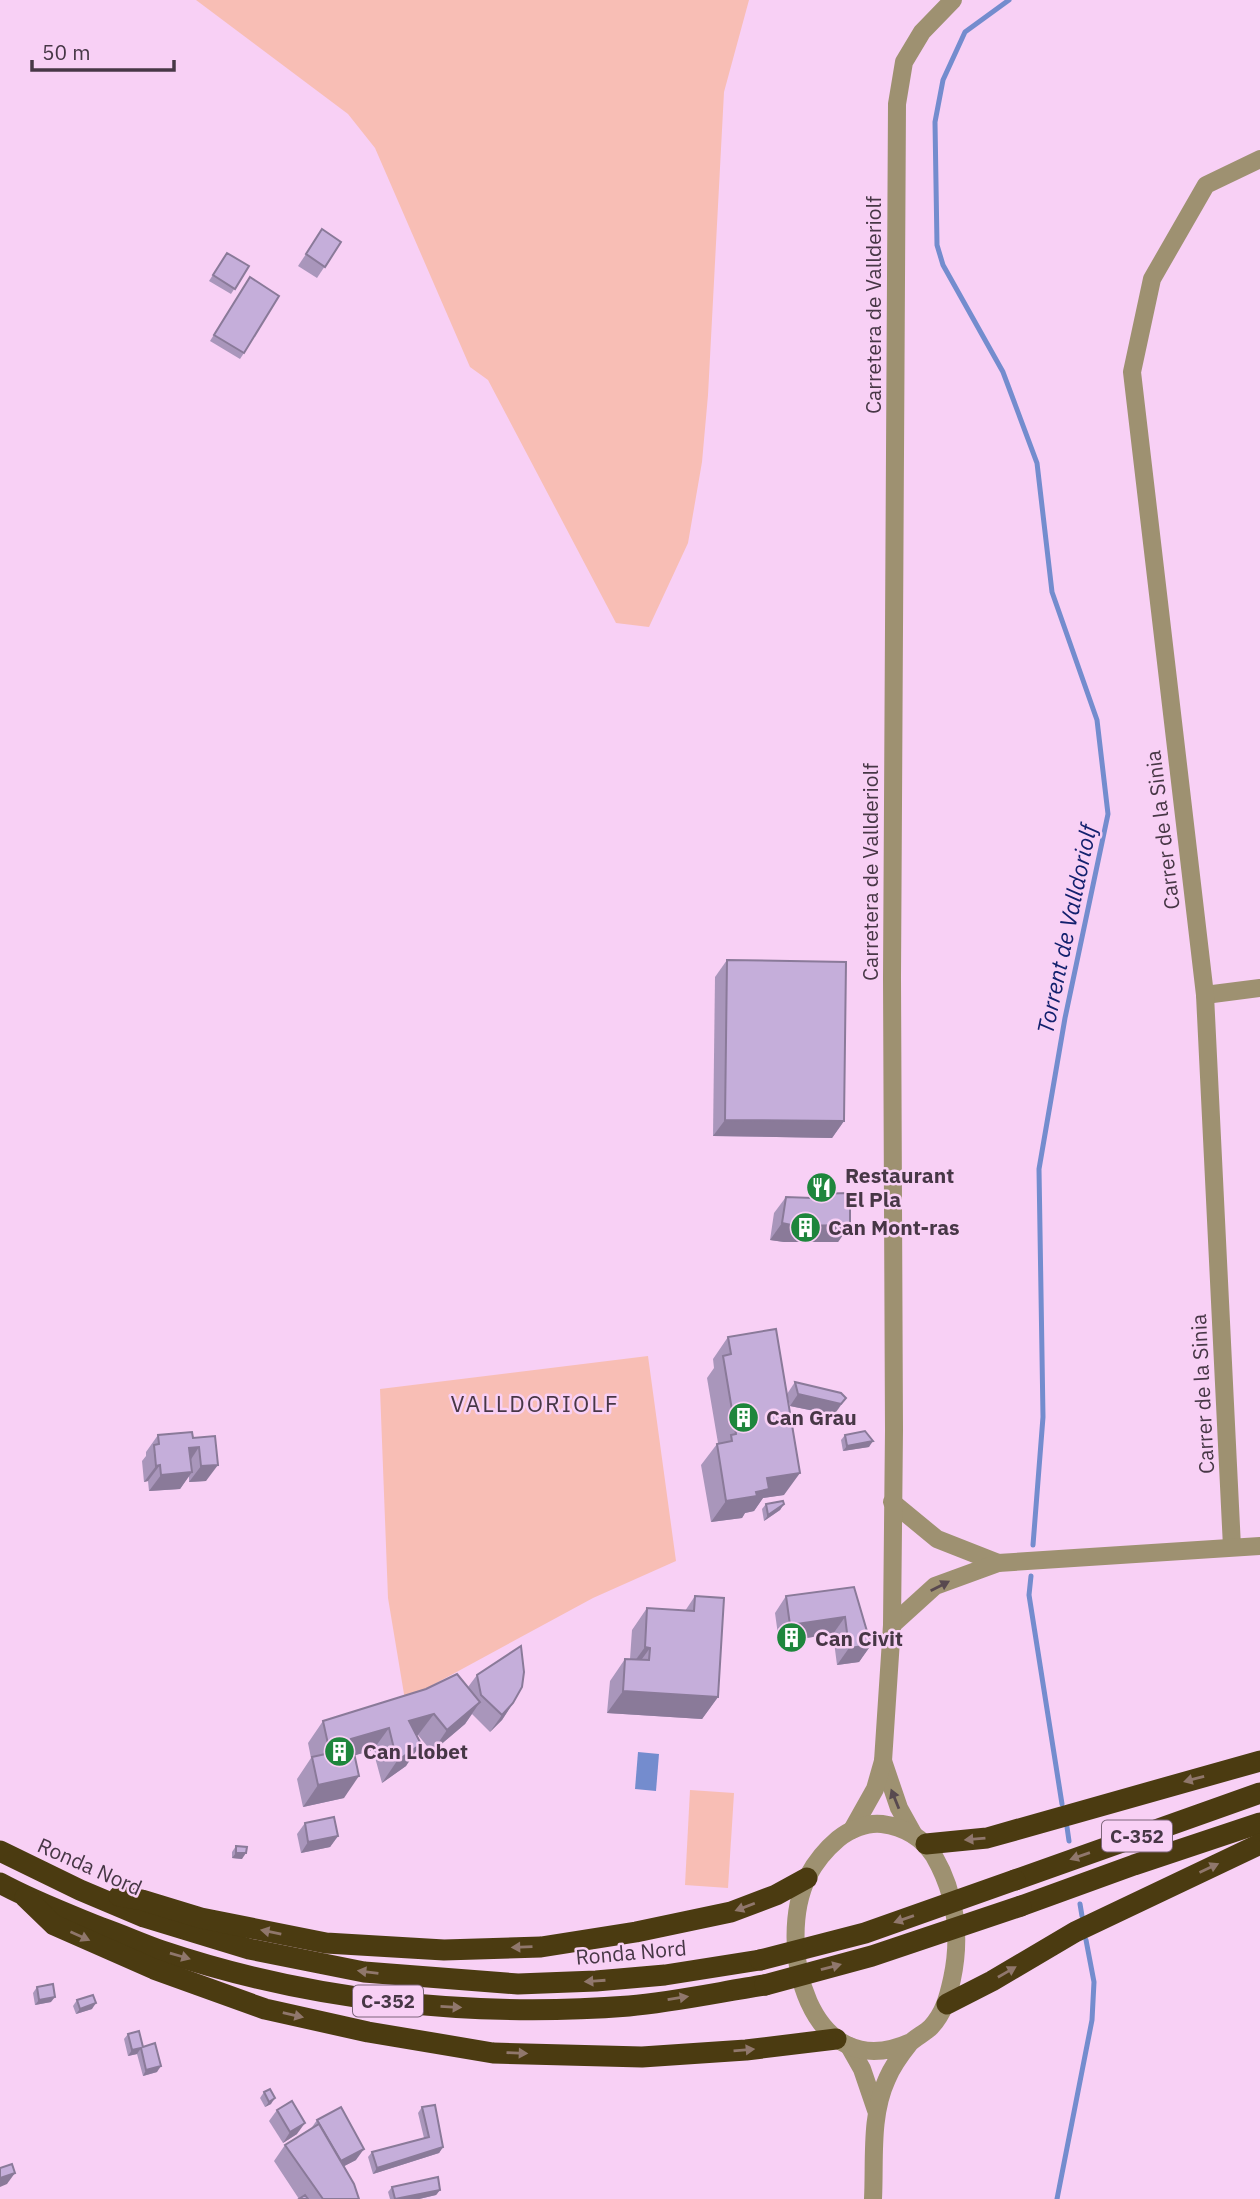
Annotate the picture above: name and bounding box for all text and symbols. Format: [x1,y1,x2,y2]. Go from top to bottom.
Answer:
scale bar [32,28,173,72]
text: 50 m [42,38,91,66]
street label: Carretera de Vallderiolf [859,196,887,414]
street label: Carrer de la Sinia [1138,749,1186,911]
street label: Carretera de Vallderiolf [856,763,884,981]
water label: Torrent de Valldoriolf [1029,820,1103,1036]
place label: Restaurant El Pla [845,1161,954,1213]
restaurant icon: Restaurant El Pla [805,1170,839,1204]
building icon: Can Mont-ras [788,1210,822,1244]
place label: Can Mont-ras [828,1213,960,1241]
street label: Carrer de la Sinia [1184,1313,1220,1475]
district label: VALLDORIOLF [450,1388,620,1418]
building icon: Can Grau [726,1400,760,1434]
place label: Can Grau [766,1403,857,1431]
one-way arrow [930,1580,950,1591]
building icon: Can Civit [775,1621,809,1655]
place label: Can Civit [815,1624,903,1652]
building icon: Can Llobet [323,1734,357,1768]
place label: Can Llobet [363,1737,468,1765]
one-way arrow [1183,1774,1205,1785]
one-way arrow [890,1789,901,1810]
road number: C-352 [1102,1820,1172,1852]
street label: Ronda Nord [33,1831,147,1901]
one-way arrow [964,1834,986,1845]
one-way arrow [1070,1851,1091,1862]
one-way arrow [1199,1862,1219,1873]
one-way arrow [735,1901,756,1912]
one-way arrow [894,1914,915,1925]
one-way arrow [260,1926,282,1937]
one-way arrow [70,1930,90,1942]
street label: Ronda Nord [574,1933,688,1971]
one-way arrow [511,1942,533,1953]
one-way arrow [170,1952,191,1962]
one-way arrow [820,1961,842,1972]
one-way arrow [357,1966,379,1977]
one-way arrow [998,1966,1017,1978]
one-way arrow [584,1975,606,1986]
road number: C-352 [353,1985,423,2016]
one-way arrow [667,1992,689,2003]
one-way arrow [441,2001,463,2012]
one-way arrow [282,2010,304,2021]
one-way arrow [733,2044,755,2055]
one-way arrow [506,2048,528,2059]

